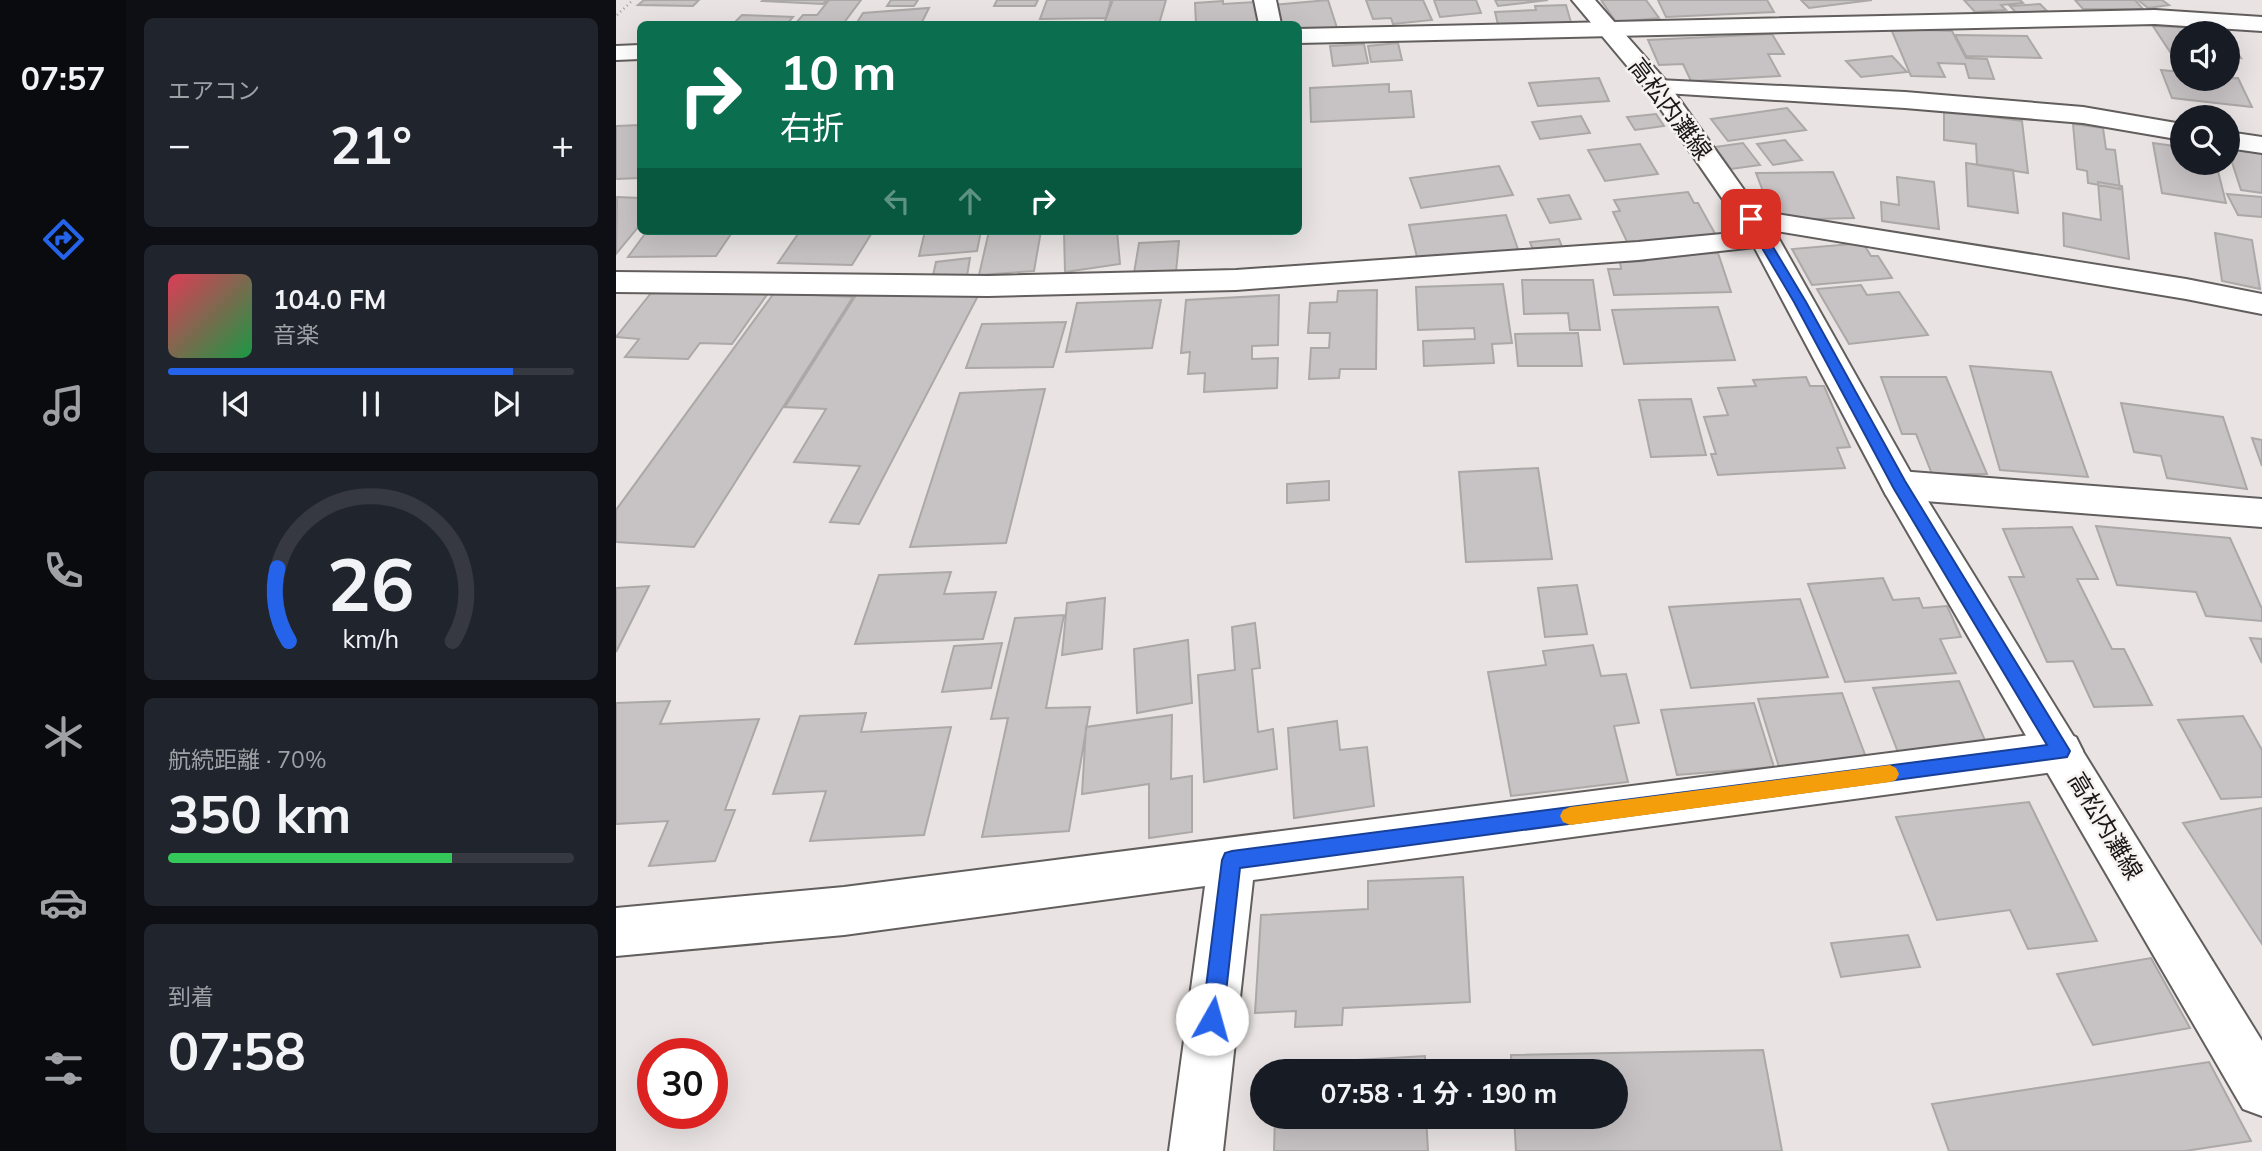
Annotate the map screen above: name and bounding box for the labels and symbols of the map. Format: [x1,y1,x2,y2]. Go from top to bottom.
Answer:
street label: 高松内灘線 [1623,51,1719,165]
pin [1721,189,1781,249]
street label: 高松内灘線 [2062,766,2150,885]
position arrow [1175,982,1249,1056]
speed limit sign: 30 [637,1038,728,1129]

